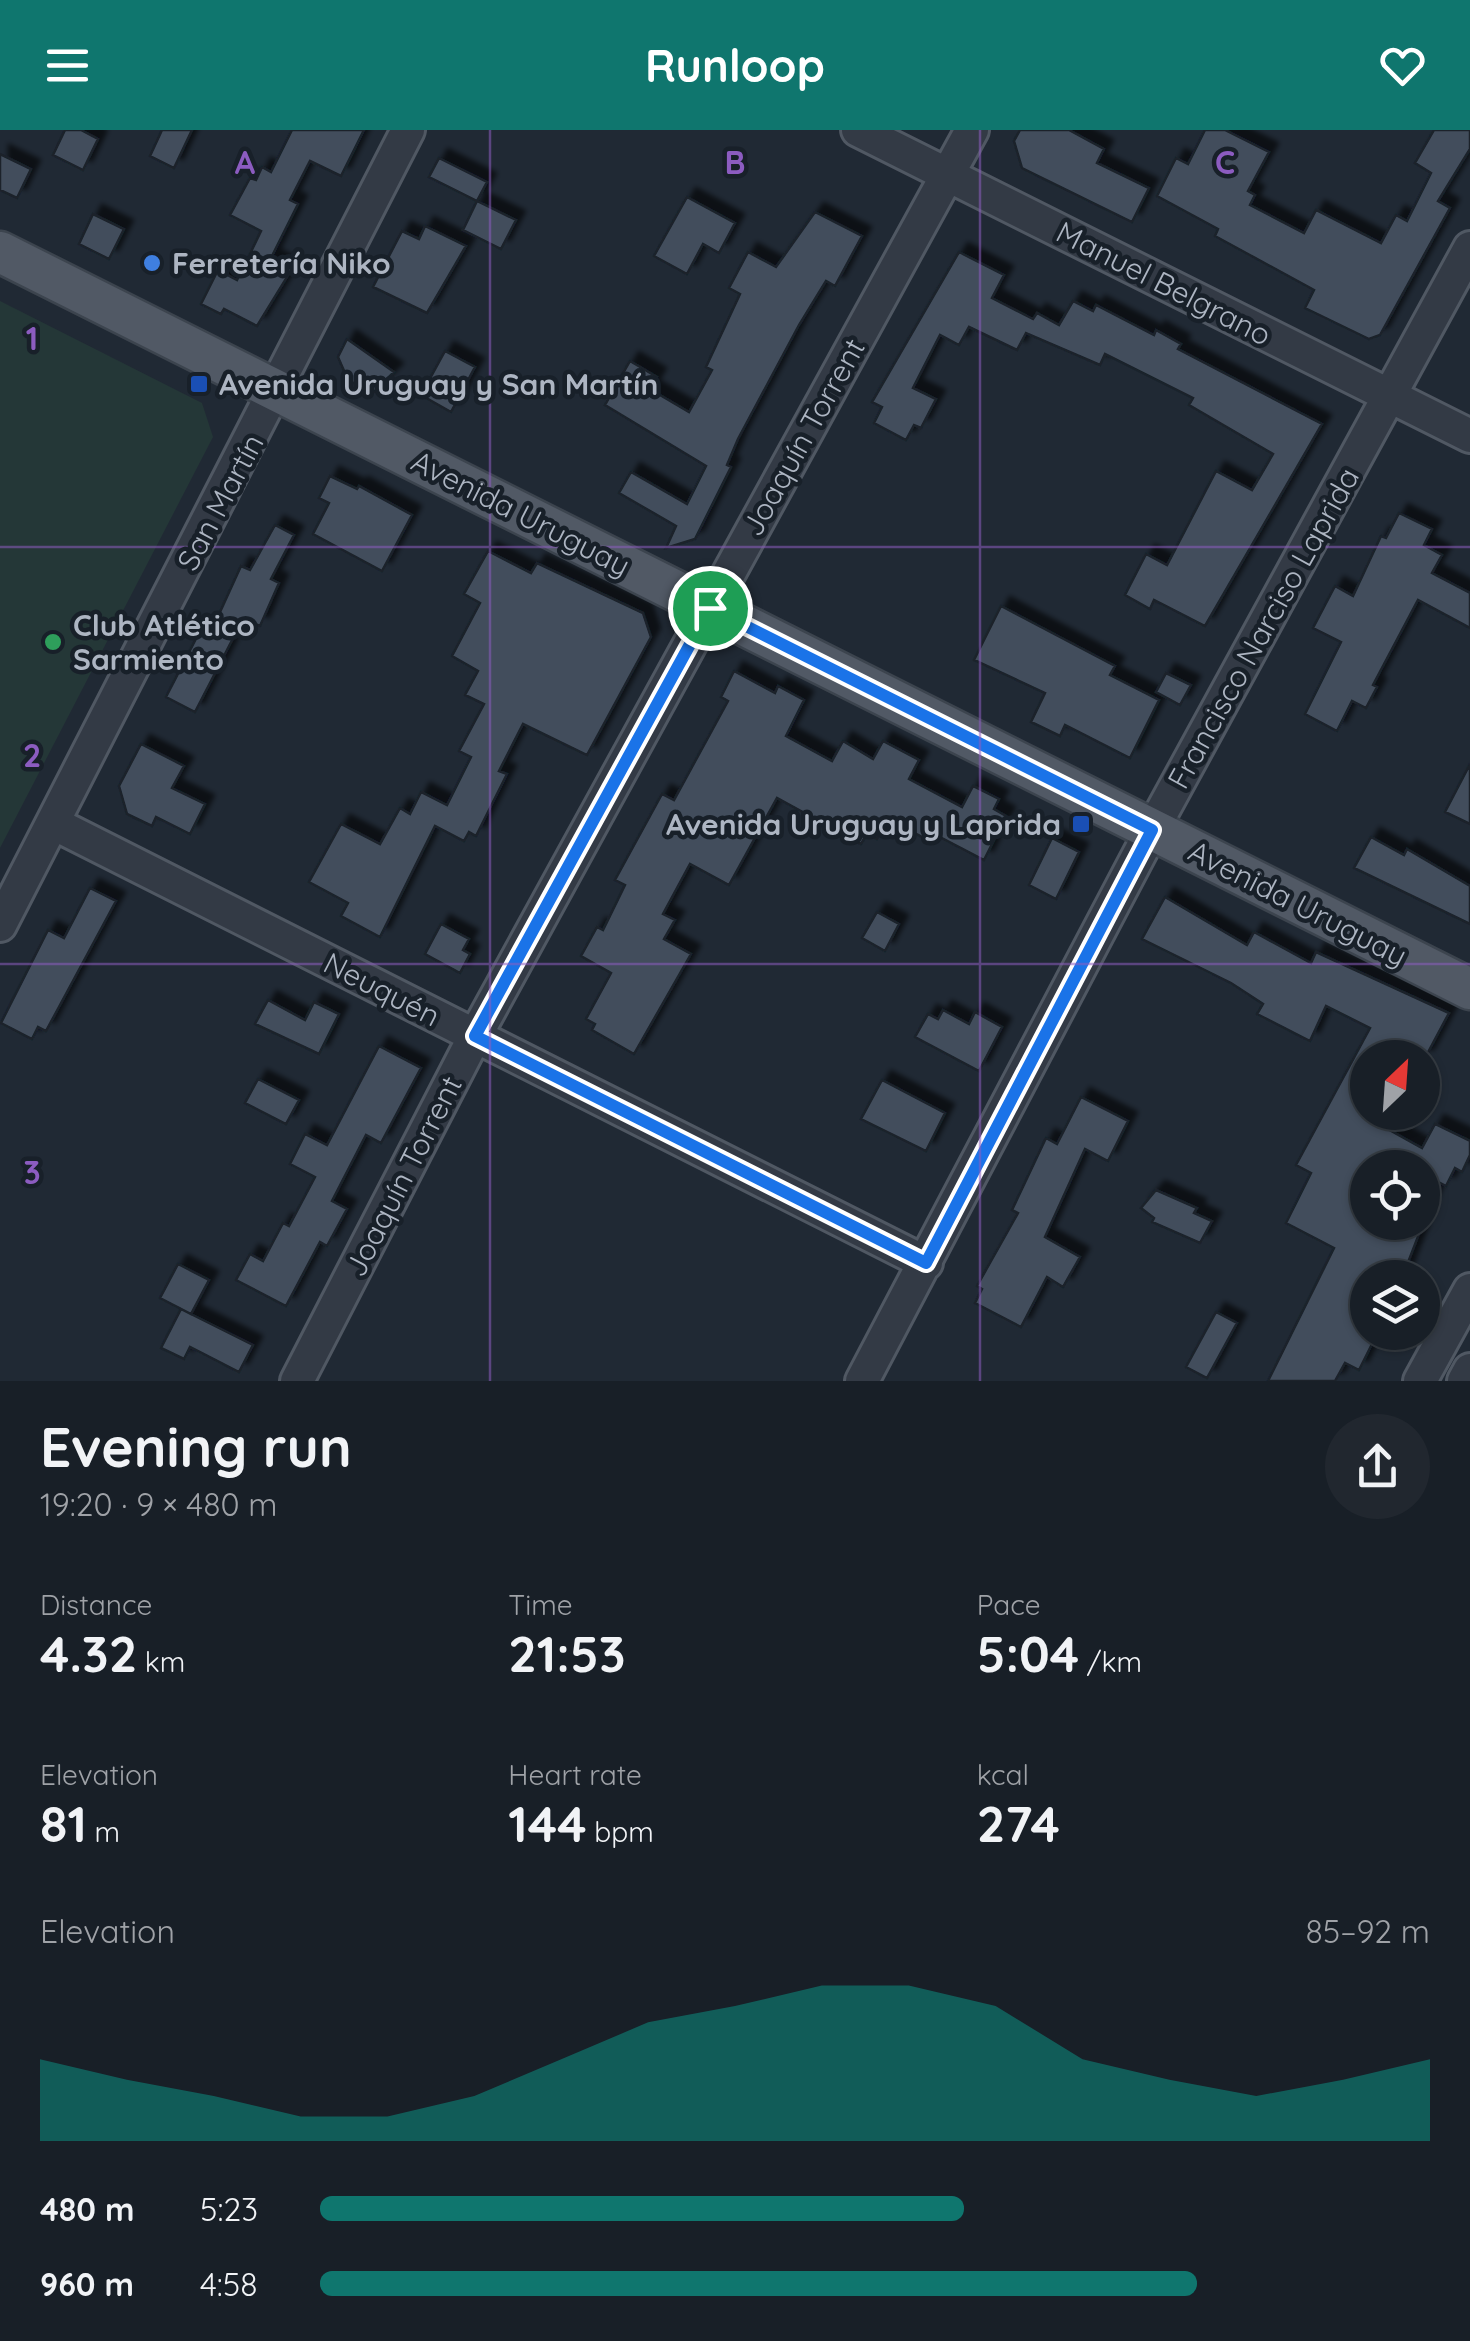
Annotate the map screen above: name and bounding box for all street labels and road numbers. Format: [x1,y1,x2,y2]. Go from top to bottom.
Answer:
street label: Manuel Belgrano [1050,212,1278,354]
street label: Joaquín Torrent [733,331,873,543]
street label: San Martín [168,427,272,577]
street label: Avenida Uruguay [405,442,637,584]
street label: Francisco Narciso Laprida [1159,461,1367,795]
street label: Avenida Uruguay [1182,832,1414,974]
street label: Neuquén [318,944,446,1034]
street label: Joaquín Torrent [336,1069,470,1283]

